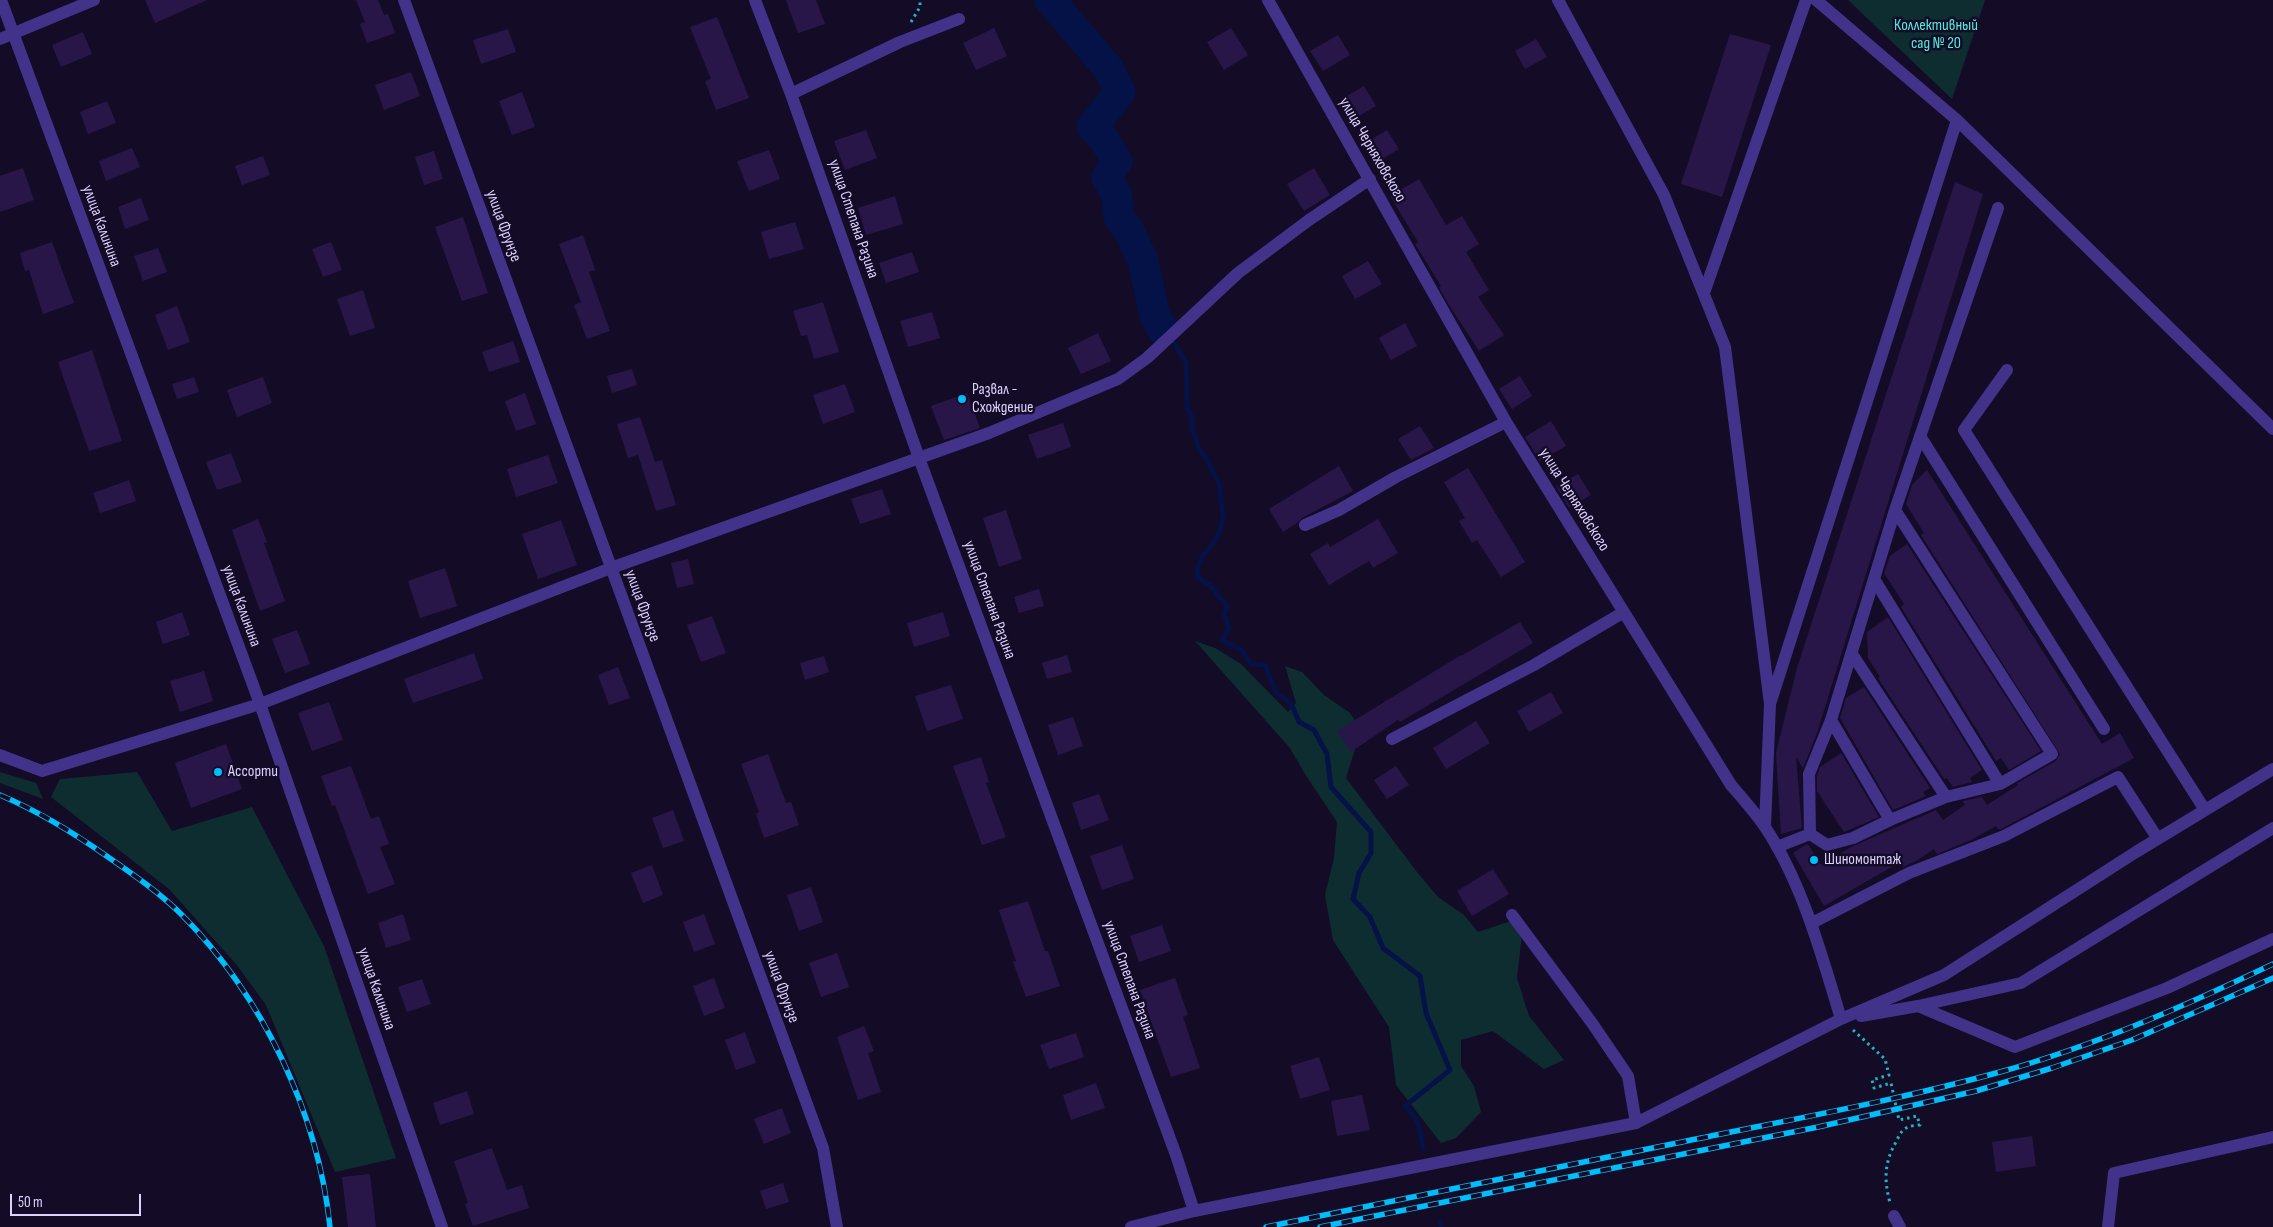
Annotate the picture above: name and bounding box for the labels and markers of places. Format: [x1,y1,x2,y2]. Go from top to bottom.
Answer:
place label: Развал - Схождение [972,380,1034,418]
marker: Развал - Схождение [956,393,968,405]
place label: Ассорти [228,762,278,782]
marker: Ассорти [212,766,224,778]
place label: Шиномонтаж [1824,850,1901,870]
marker: Шиномонтаж [1808,854,1820,866]

